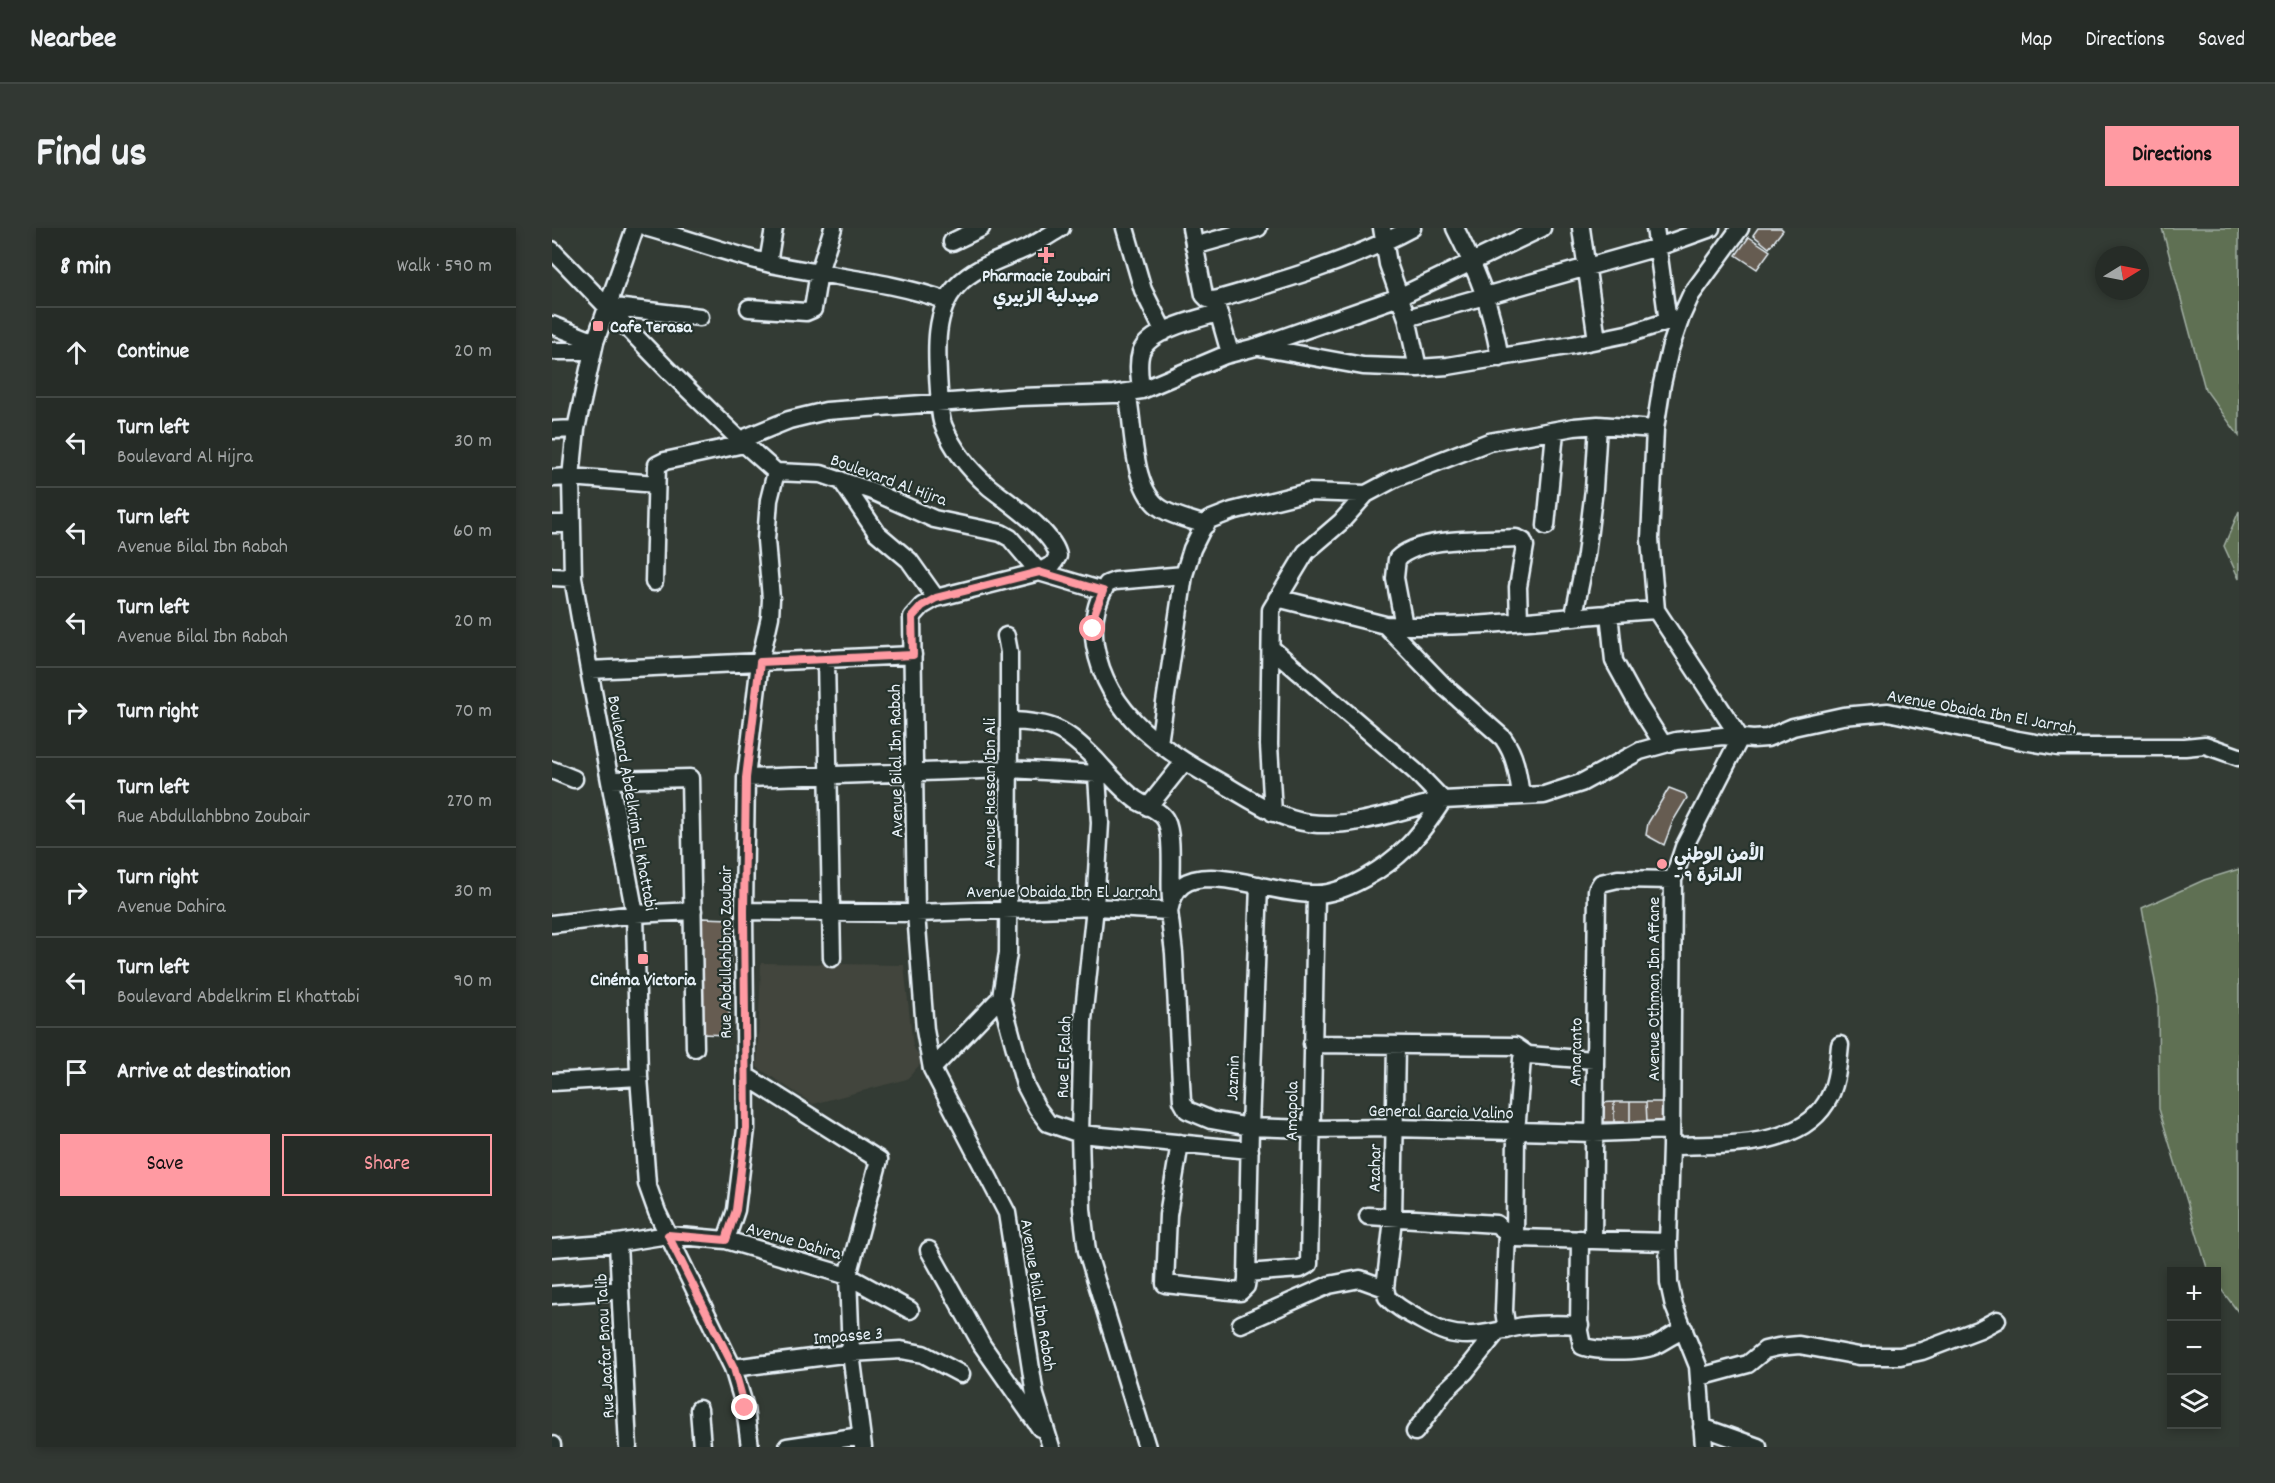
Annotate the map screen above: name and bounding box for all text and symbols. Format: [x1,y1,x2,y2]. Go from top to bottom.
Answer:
text: Nearbee [30,21,116,61]
text: Map [2021,26,2052,56]
text: Directions [2085,26,2165,56]
text: Saved [2198,26,2245,56]
text: Find us [36,126,147,186]
button: Directions [2105,126,2239,186]
north arrow [2095,246,2149,300]
marker: Pharmacie Zoubairi صيدلية الزبيري [1039,248,1053,262]
text: 8 min [60,249,111,286]
text: Walk · 590 m [397,253,492,281]
place label: Pharmacie Zoubairi صيدلية الزبيري [982,265,1111,311]
place label: Cafe Terasa [610,316,693,341]
marker: Cafe Terasa [591,319,605,333]
icon: ahead [60,336,93,369]
text: Continue [117,337,189,368]
text: 20 m [454,338,492,366]
text: Turn left [117,413,189,444]
icon: left [60,426,93,459]
text: 30 m [454,428,492,456]
text: Boulevard Al Hijra [117,444,253,472]
street label: Boulevard Al Hijra [826,449,950,514]
text: Turn left [117,503,189,534]
icon: left [60,516,93,549]
text: 60 m [453,518,492,546]
text: Avenue Bilal Ibn Rabah [117,534,288,562]
text: Turn left [117,593,189,624]
icon: left [60,606,93,639]
text: 20 m [454,608,492,636]
route start [1079,615,1105,641]
text: Avenue Bilal Ibn Rabah [117,624,288,652]
street label: Avenue Bilal Ibn Rabah [884,684,911,838]
street label: Avenue Obaida Ibn El Jarrah [1885,685,2078,742]
street label: Boulevard Abdelkrim El Khattabi [599,694,662,913]
icon: right [60,696,93,729]
text: Turn right [117,697,199,728]
text: 70 m [455,698,492,726]
street label: Avenue Hassan Ibn Ali [979,718,1004,868]
text: Turn left [117,773,189,804]
icon: left [60,786,93,819]
text: 270 m [446,788,492,816]
text: Rue Abdullahbbno Zoubair [117,804,310,832]
place label: الأمن الوطني - الدائرة 9 [1674,842,1764,890]
marker: الأمن الوطني - الدائرة 9 [1655,857,1669,871]
text: Turn right [117,863,199,894]
street label: Rue Abdullahbbno Zoubair [715,865,740,1039]
icon: right [60,876,93,909]
text: 30 m [454,878,492,906]
street label: Avenue Obaida Ibn El Jarrah [966,881,1158,906]
text: Avenue Dahira [117,894,226,922]
street label: Avenue Othman Ibn Affane [1643,897,1668,1081]
marker: Cinéma Victoria [636,952,650,966]
text: Turn left [117,953,189,984]
icon: left [60,966,93,999]
text: 90 m [454,968,492,996]
place label: Cinéma Victoria [590,969,696,994]
text: Boulevard Abdelkrim El Khattabi [117,984,359,1012]
street label: Rue El Falah [1052,1015,1079,1099]
street label: Amaranto [1564,1017,1591,1087]
street label: Jazmin [1221,1055,1248,1101]
icon: arrive [60,1056,93,1089]
text: Arrive at destination [117,1057,291,1088]
street label: Amapola [1280,1080,1307,1141]
street label: General Garcia Valino [1368,1100,1514,1127]
button: Save [60,1134,270,1196]
button: Share [282,1134,492,1196]
street label: Azahar [1364,1143,1389,1193]
street label: Avenue Dahira [743,1217,844,1268]
street label: Avenue Bilal Ibn Rabah [1012,1217,1061,1373]
map controls [2167,1267,2221,1429]
button: + [2167,1267,2221,1321]
street label: Rue Jaafar Bnou Talib [590,1272,623,1419]
button: − [2167,1321,2221,1375]
street label: Impasse 3 [812,1322,884,1353]
button: layers [2167,1375,2221,1429]
route end [731,1394,757,1420]

